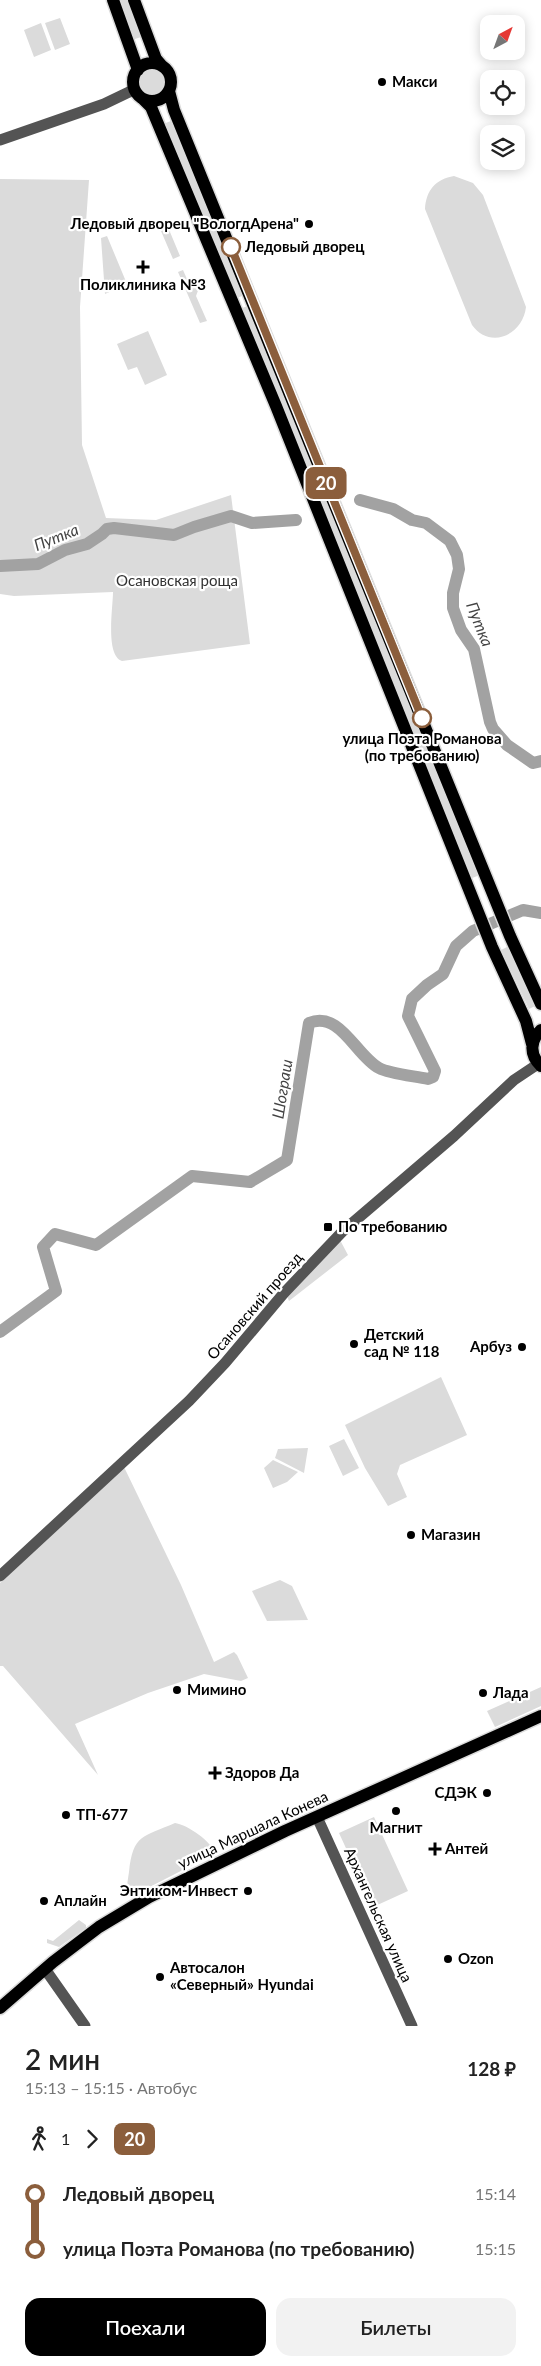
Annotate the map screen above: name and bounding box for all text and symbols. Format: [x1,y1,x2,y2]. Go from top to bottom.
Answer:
north arrow [480,15,525,60]
map controls [480,15,525,170]
button: locate [480,70,525,115]
place label: Макси [392,72,437,90]
marker: Макси [376,76,388,88]
button: layers [480,125,525,170]
place label: Ледовый дворец "ВологдАрена" [70,214,299,232]
marker: Ледовый дворец "ВологдАрена" [303,218,315,230]
marker: Ледовый дворец [221,237,241,257]
place label: Ледовый дворец [244,237,365,255]
marker: Поликлиника №3 [136,260,150,274]
place label: Поликлиника №3 [80,275,206,293]
line badge: 20 [304,467,348,499]
text: 20 [316,472,336,494]
water label: Путка [31,519,81,554]
park label: Осановская роща [116,571,238,589]
water label: Путка [463,599,498,649]
marker: улица Поэта Романова (по требованию) [412,708,432,728]
place label: улица Поэта Романова (по требованию) [342,729,502,764]
water label: Шограш [267,1058,296,1120]
place label: По требованию [338,1217,447,1235]
marker: По требованию [322,1221,334,1233]
street label: Осановский проезд [203,1248,306,1363]
place label: Детский сад № 118 [364,1325,440,1360]
place label: Арбуз [469,1337,512,1355]
marker: Детский сад № 118 [348,1338,360,1350]
marker: Арбуз [516,1341,528,1353]
place label: Магазин [421,1525,481,1543]
marker: Магазин [405,1529,417,1541]
place label: Мимино [187,1680,247,1698]
place label: Лада [492,1683,529,1701]
marker: Мимино [171,1684,183,1696]
marker: Лада [477,1687,489,1699]
place label: Здоров Да [225,1763,299,1781]
marker: Здоров Да [209,1767,221,1779]
place label: СДЭК [434,1783,478,1801]
street label: улица Маршала Конева [175,1786,330,1872]
marker: СДЭК [481,1787,493,1799]
place label: ТП-677 [76,1805,128,1823]
marker: Магнит [390,1805,402,1817]
marker: ТП-677 [60,1809,72,1821]
place label: Магнит [370,1818,423,1836]
place label: Антей [444,1839,488,1857]
marker: Антей [429,1843,441,1855]
street label: Архангельская улица [341,1844,417,1985]
place label: Энтиком-Инвест [120,1881,238,1899]
marker: Энтиком-Инвест [242,1885,254,1897]
place label: Аплайн [53,1891,107,1909]
marker: Аплайн [38,1895,50,1907]
place label: Ozon [458,1949,494,1967]
marker: Ozon [442,1953,454,1965]
place label: Автосалон «Северный» Hyundai [169,1958,314,1993]
marker: Автосалон «Северный» Hyundai [154,1971,166,1983]
text: 2 мин [25,2042,100,2076]
text: 128 ₽ [467,2057,516,2080]
text: 15:13 – 15:15 · Автобус [25,2078,197,2097]
icon: walk [25,2125,53,2153]
icon: forward [78,2125,106,2153]
text: 20 [124,2128,145,2150]
text: 1 [61,2129,70,2148]
text: Ледовый дворец [63,2182,214,2205]
text: 15:14 [475,2184,516,2203]
text: улица Поэта Романова (по требованию) [63,2237,414,2260]
text: 15:15 [475,2239,516,2258]
button: Поехали [25,2298,266,2356]
button: Билеты [276,2298,516,2356]

